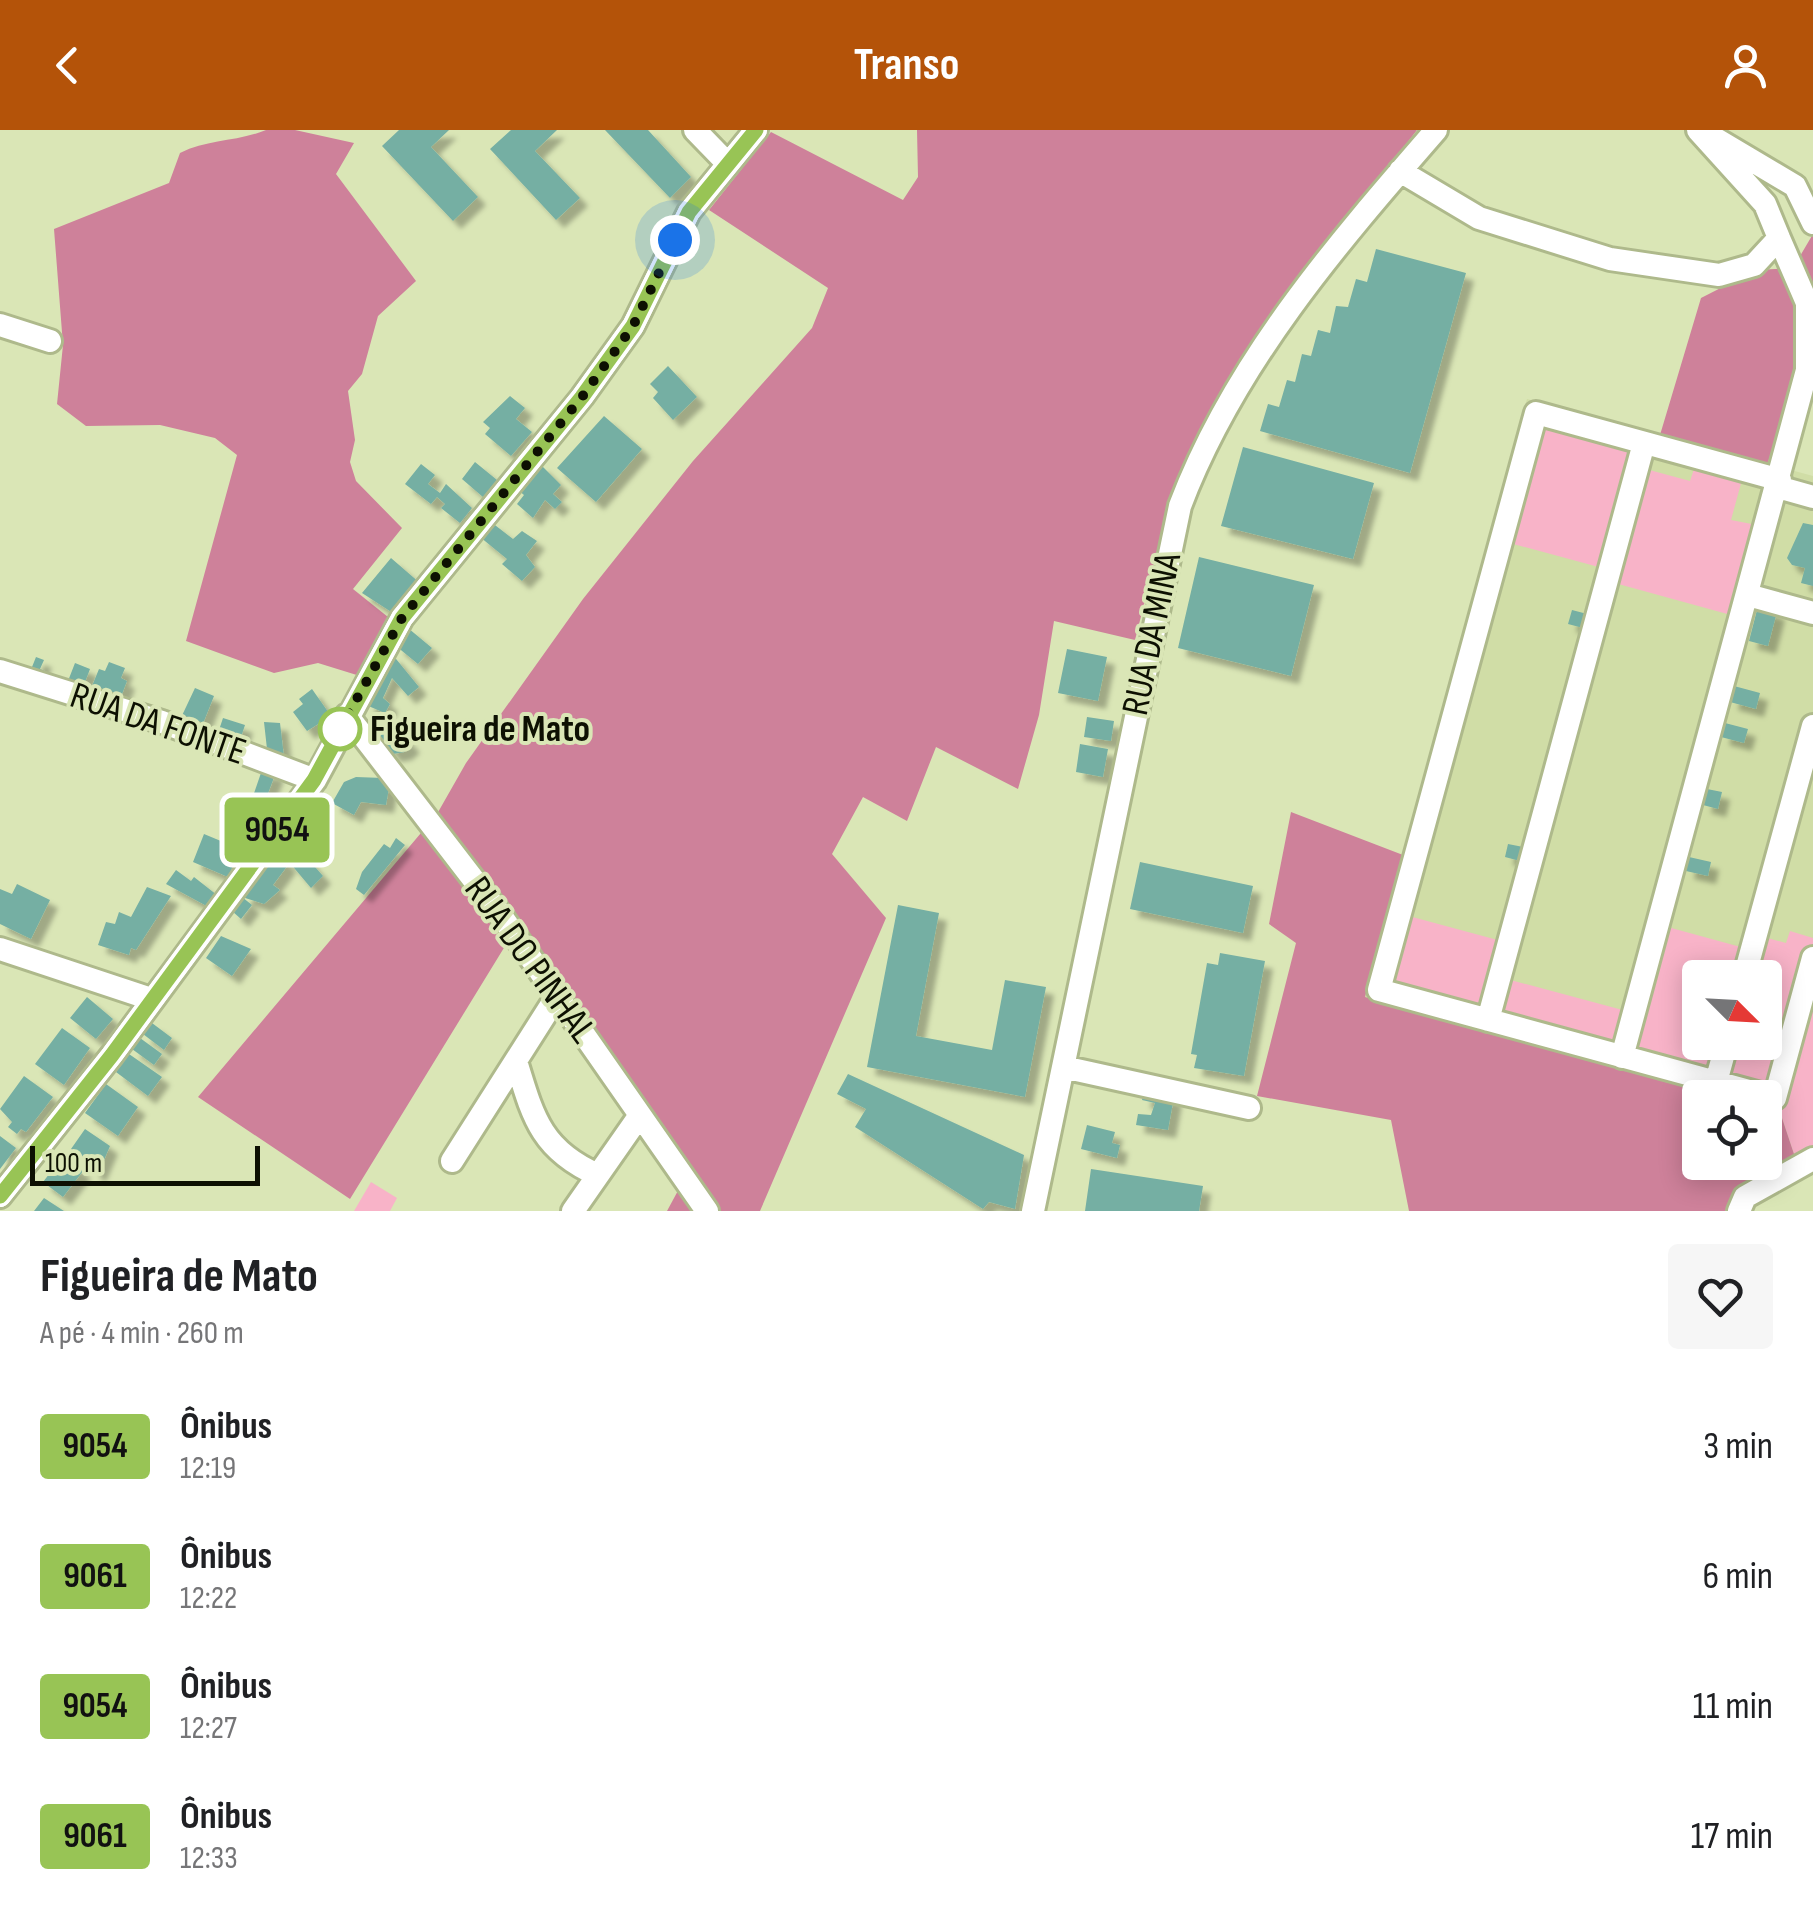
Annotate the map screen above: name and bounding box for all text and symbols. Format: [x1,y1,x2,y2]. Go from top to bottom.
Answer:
icon: back [40,38,95,93]
text: Transo [854,38,959,93]
icon: person [1718,38,1773,93]
your location [650,215,700,265]
street label: RUA DA MINA [1113,548,1191,719]
street label: RUA DA FONTE [64,673,252,775]
place label: Figueira de Mato [370,707,590,752]
marker: Figueira de Mato [319,708,361,750]
line badge: 9054 [207,798,347,862]
text: 9054 [245,809,309,852]
street label: RUA DO PINHAL [455,868,605,1052]
north arrow [1682,960,1782,1060]
map controls [1682,960,1782,1180]
button: locate [1682,1080,1782,1180]
scale bar [30,1141,260,1186]
text: 100 m [45,1147,102,1180]
button: heart [1668,1244,1773,1349]
text: Figueira de Mato [40,1248,318,1305]
text: A pé · 4 min · 260 m [40,1314,244,1353]
text: Ônibus [180,1404,272,1449]
text: 3 min [1703,1424,1773,1469]
text: 9054 [63,1425,127,1468]
text: 12:19 [180,1449,236,1488]
text: Ônibus [180,1534,272,1579]
text: 6 min [1703,1554,1773,1599]
text: 9061 [63,1555,127,1598]
text: 12:22 [180,1579,237,1618]
text: Ônibus [180,1664,272,1709]
text: 11 min [1693,1684,1773,1729]
text: 9054 [63,1685,127,1728]
text: 12:27 [180,1709,237,1748]
text: Ônibus [180,1794,272,1839]
text: 17 min [1691,1814,1773,1859]
text: 9061 [63,1815,127,1858]
text: 12:33 [180,1839,238,1878]

